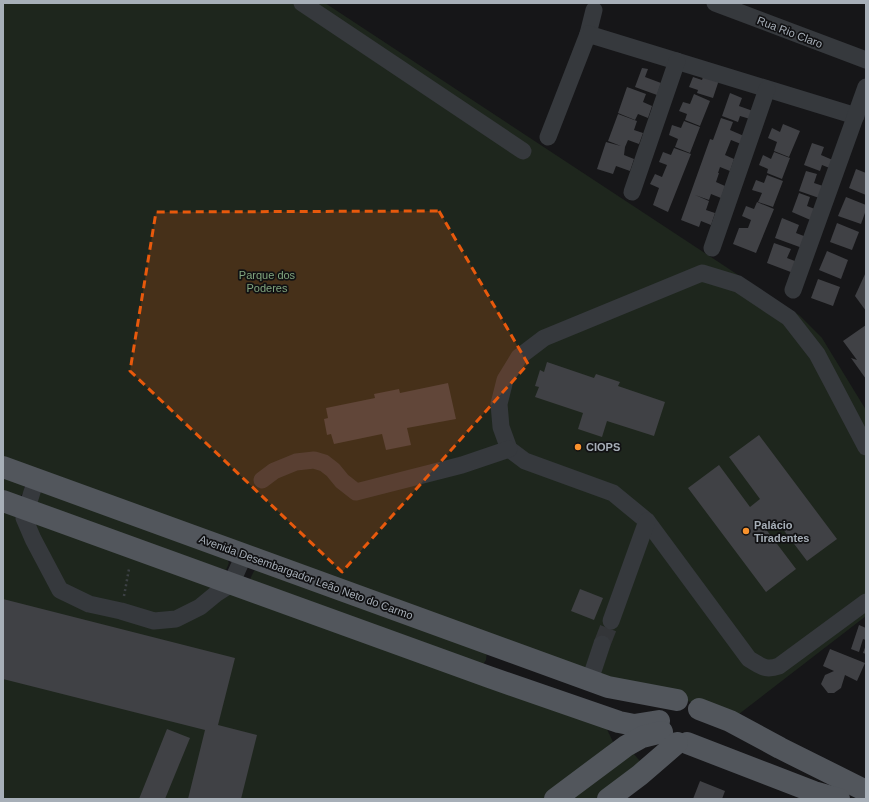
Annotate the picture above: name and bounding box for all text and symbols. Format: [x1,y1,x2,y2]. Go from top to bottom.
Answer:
street label: Rua Rio Claro [756,14,824,50]
park label: Parque dos Poderes [239,269,296,294]
place label: CIOPS [586,441,620,453]
marker: CIOPS [573,442,583,452]
place label: Palácio Tiradentes [754,519,809,544]
marker: Palácio Tiradentes [741,526,751,536]
street label: Avenida Desembargador Leão Neto do Carmo [197,533,415,621]

